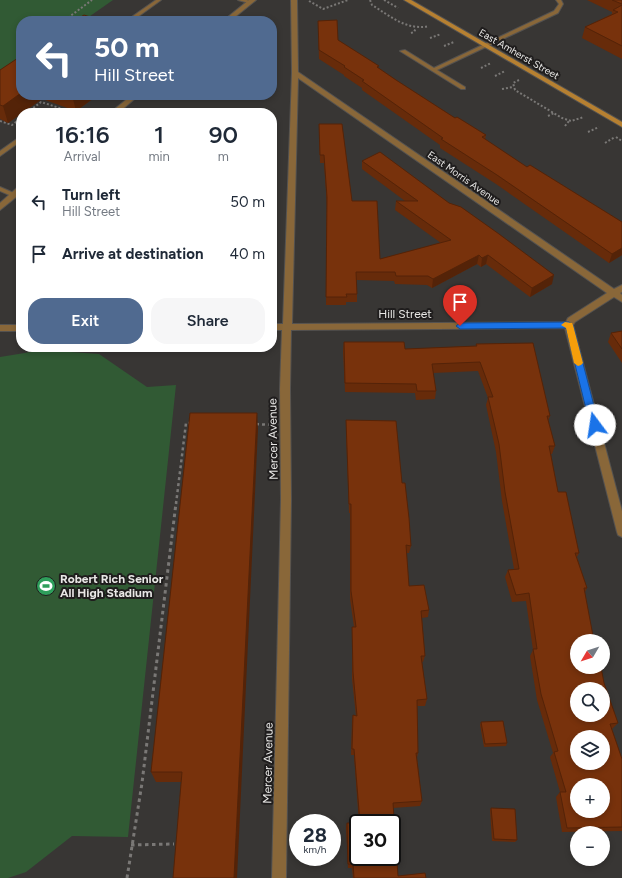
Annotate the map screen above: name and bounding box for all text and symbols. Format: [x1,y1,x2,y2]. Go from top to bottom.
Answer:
street label: East Amherst Street [477,26,562,82]
text: 50 m [94,30,160,64]
icon: left [28,32,80,84]
text: Hill Street [94,64,174,86]
text: 16:16 [55,120,109,149]
text: 1 [154,120,164,149]
text: 90 [209,120,238,149]
street label: East Morris Avenue [425,148,503,208]
text: Arrival [64,149,101,164]
text: min [148,149,170,164]
text: m [218,149,229,164]
text: Turn left [62,186,120,204]
icon: left [28,191,50,213]
text: 50 m [230,193,265,211]
text: Hill Street [62,204,120,219]
icon: arrive [28,243,50,265]
text: Arrive at destination [62,245,203,263]
text: 40 m [230,245,265,263]
pin [443,285,477,326]
icon: arrive [449,291,471,313]
button: Exit [28,298,143,344]
button: Share [151,298,265,344]
street label: Hill Street [378,307,432,321]
street label: Mercer Avenue [265,398,281,480]
position arrow [574,404,616,446]
place label: Robert Rich Senior All High Stadium [60,572,164,600]
sports icon: Robert Rich Senior All High Stadium [35,575,57,597]
north arrow [570,634,610,674]
map controls [570,634,610,866]
button: search [570,682,610,722]
street label: Mercer Avenue [260,722,276,804]
button: layers [570,730,610,770]
button: + [570,778,610,818]
speed limit sign: 30 [349,814,401,866]
text: 28 [303,823,327,847]
button: − [570,826,610,866]
text: km/h [304,843,326,856]

